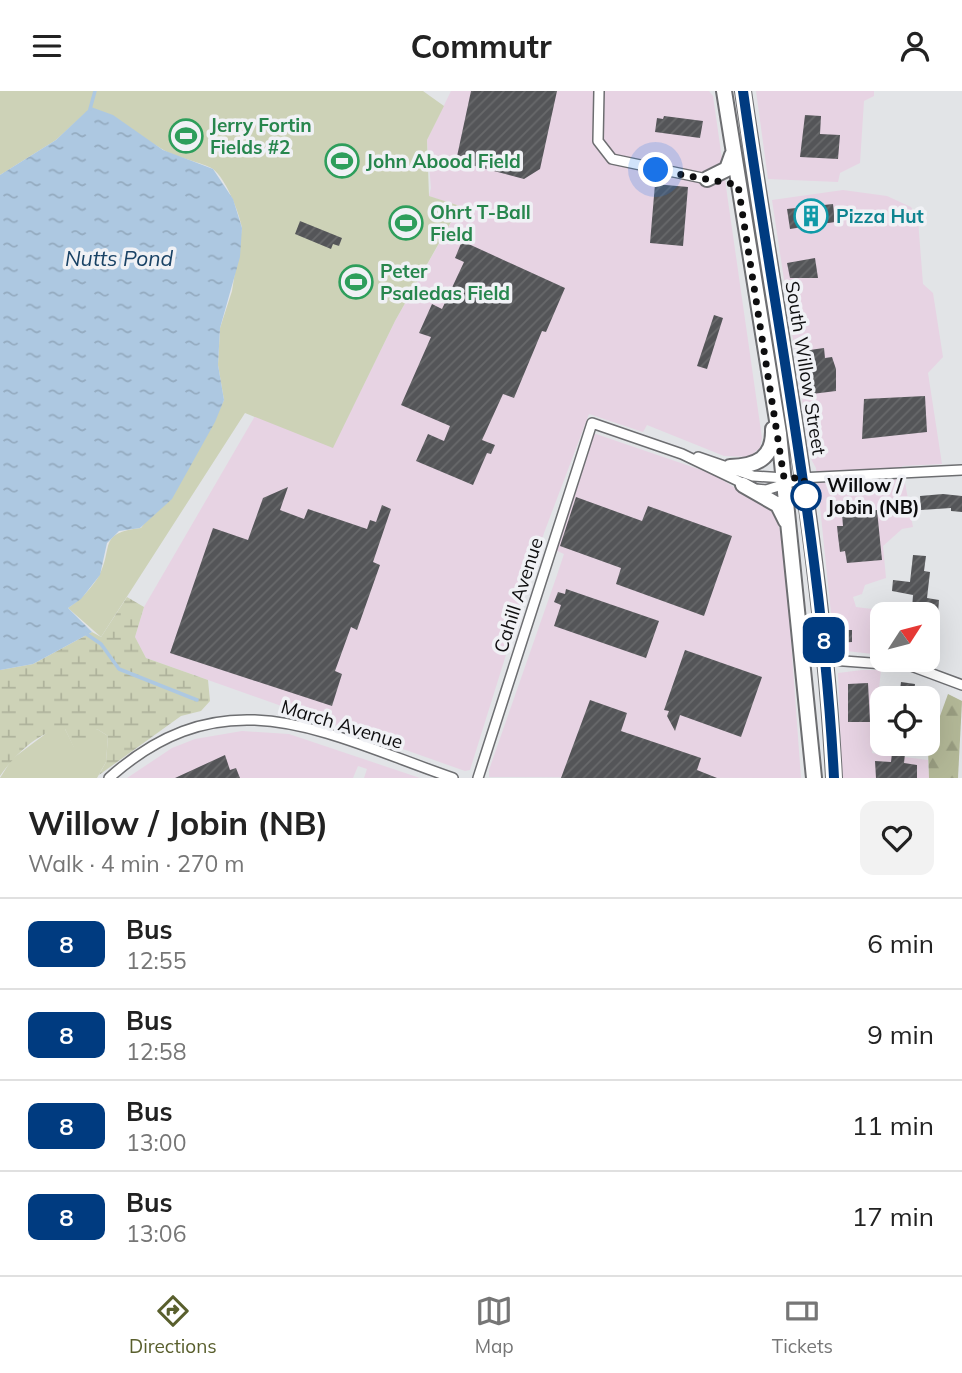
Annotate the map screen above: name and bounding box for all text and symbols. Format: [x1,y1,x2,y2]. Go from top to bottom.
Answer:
text: Commutr [410,26,552,66]
icon: menu [28,27,66,65]
icon: person [896,27,934,65]
place label: Jerry Fortin Fields #2 [210,113,312,159]
sports icon: Jerry Fortin Fields #2 [167,117,205,155]
sports icon: John Abood Field [323,142,361,180]
place label: John Abood Field [366,149,521,173]
your location [638,152,673,187]
building icon: Pizza Hut [792,197,830,235]
place label: Ohrt T-Ball Field [430,200,531,246]
sports icon: Ohrt T-Ball Field [387,204,425,242]
place label: Pizza Hut [836,204,924,228]
water label: Nutts Pond [65,245,174,271]
place label: Peter Psaledas Field [380,259,510,305]
sports icon: Peter Psaledas Field [337,263,375,301]
street label: South Willow Street [780,279,832,457]
place label: Willow / Jobin (NB) [827,473,920,519]
marker: Willow / Jobin (NB) [791,481,821,511]
street label: Cahill Avenue [488,534,548,656]
north arrow [870,602,940,672]
map controls [870,602,940,756]
line badge: 8 [801,617,847,663]
text: 8 [817,625,831,655]
button: locate [870,686,940,756]
street label: March Avenue [278,694,406,754]
button: heart [860,801,934,875]
text: Willow / Jobin (NB) [28,802,328,843]
text: Walk · 4 min · 270 m [28,849,245,878]
text: Bus [126,913,172,946]
text: 6 min [867,927,934,960]
text: 8 [59,929,74,959]
text: 12:55 [126,946,186,975]
text: Bus [126,1004,172,1037]
text: 9 min [867,1018,934,1051]
text: 8 [59,1020,74,1050]
text: 12:58 [126,1037,186,1066]
text: Bus [126,1095,172,1128]
text: 11 min [852,1109,934,1142]
text: 8 [59,1111,74,1141]
text: 13:00 [126,1128,186,1157]
text: Bus [126,1186,172,1219]
text: 17 min [852,1200,934,1233]
text: 8 [59,1202,74,1232]
text: 13:06 [126,1219,186,1248]
tab: Directions [129,1292,217,1358]
tab: Map [475,1292,514,1358]
tab: Tickets [772,1292,833,1358]

